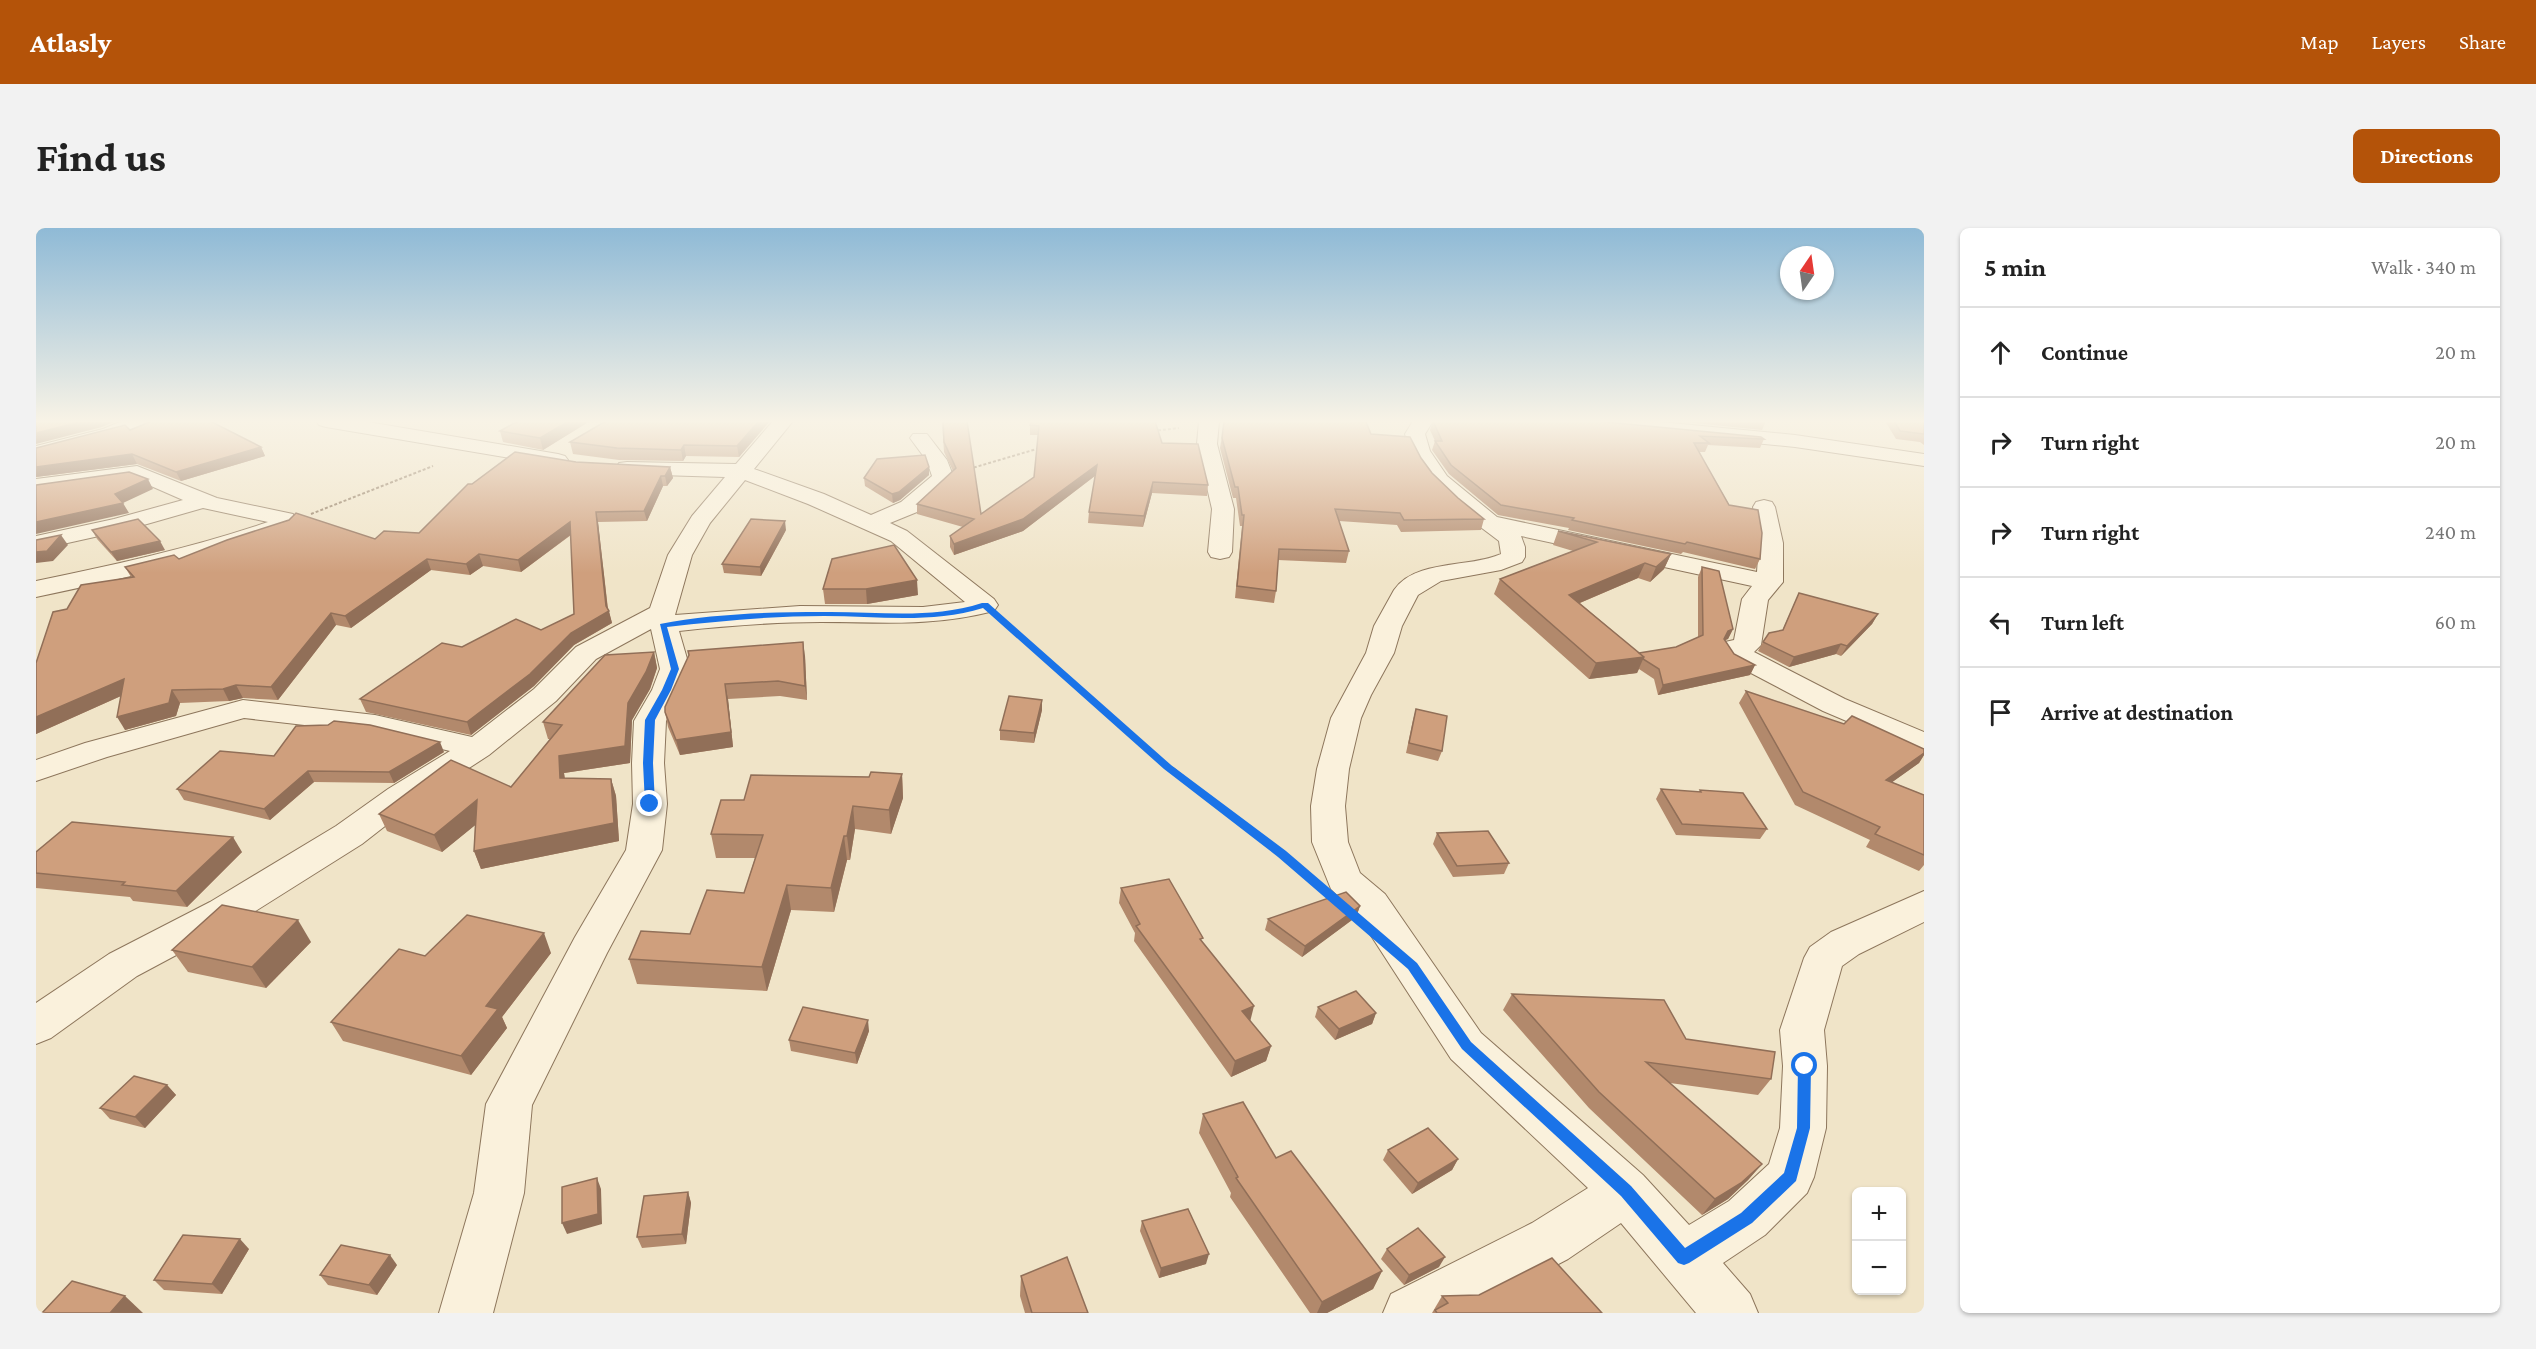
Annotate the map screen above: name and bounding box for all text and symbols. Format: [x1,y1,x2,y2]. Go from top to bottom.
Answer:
text: Atlasly [30,27,111,58]
text: Map [2300,30,2339,54]
text: Layers [2372,30,2426,54]
text: Share [2459,30,2506,54]
button: Directions [2353,129,2500,183]
text: Find us [36,133,166,180]
north arrow [1780,246,1834,300]
text: 5 min [1984,253,2046,282]
text: Walk · 340 m [2371,256,2476,278]
icon: ahead [1984,336,2017,369]
text: Continue [2041,340,2128,365]
text: 20 m [2435,341,2476,363]
icon: right [1984,426,2017,459]
text: Turn right [2041,430,2139,455]
text: 20 m [2435,431,2476,453]
icon: right [1984,516,2017,549]
text: Turn right [2041,520,2139,545]
text: 240 m [2425,521,2476,543]
icon: left [1984,606,2017,639]
text: Turn left [2041,610,2124,635]
text: 60 m [2435,611,2476,633]
icon: arrive [1984,696,2017,729]
text: Arrive at destination [2041,700,2233,725]
route end [636,790,662,816]
route start [1791,1052,1817,1078]
map controls [1852,1187,1906,1295]
button: + [1852,1187,1906,1241]
button: − [1852,1241,1906,1295]

